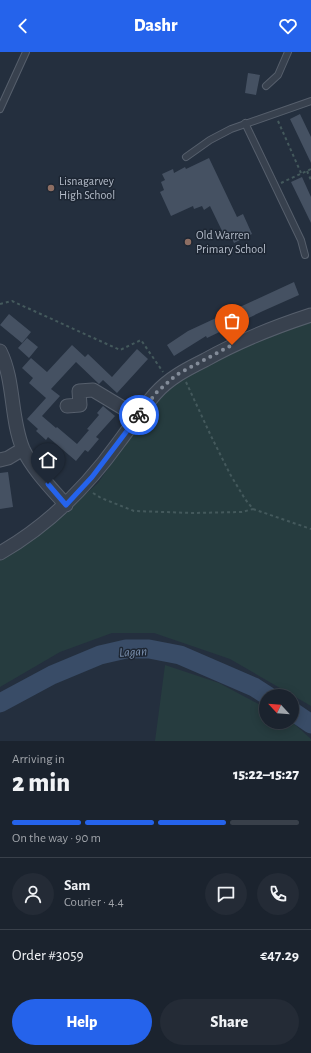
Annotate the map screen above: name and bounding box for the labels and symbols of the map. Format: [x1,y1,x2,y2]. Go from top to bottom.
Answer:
place label: Lisnagarvey High School [59,175,115,201]
marker: Lisnagarvey High School [46,183,56,193]
place label: Old Warren Primary School [196,229,266,256]
marker: Old Warren Primary School [183,237,193,247]
pin [215,304,249,345]
courier [119,395,159,435]
pin [31,443,65,484]
water label: Lagan [119,645,148,660]
north arrow [259,689,299,729]

